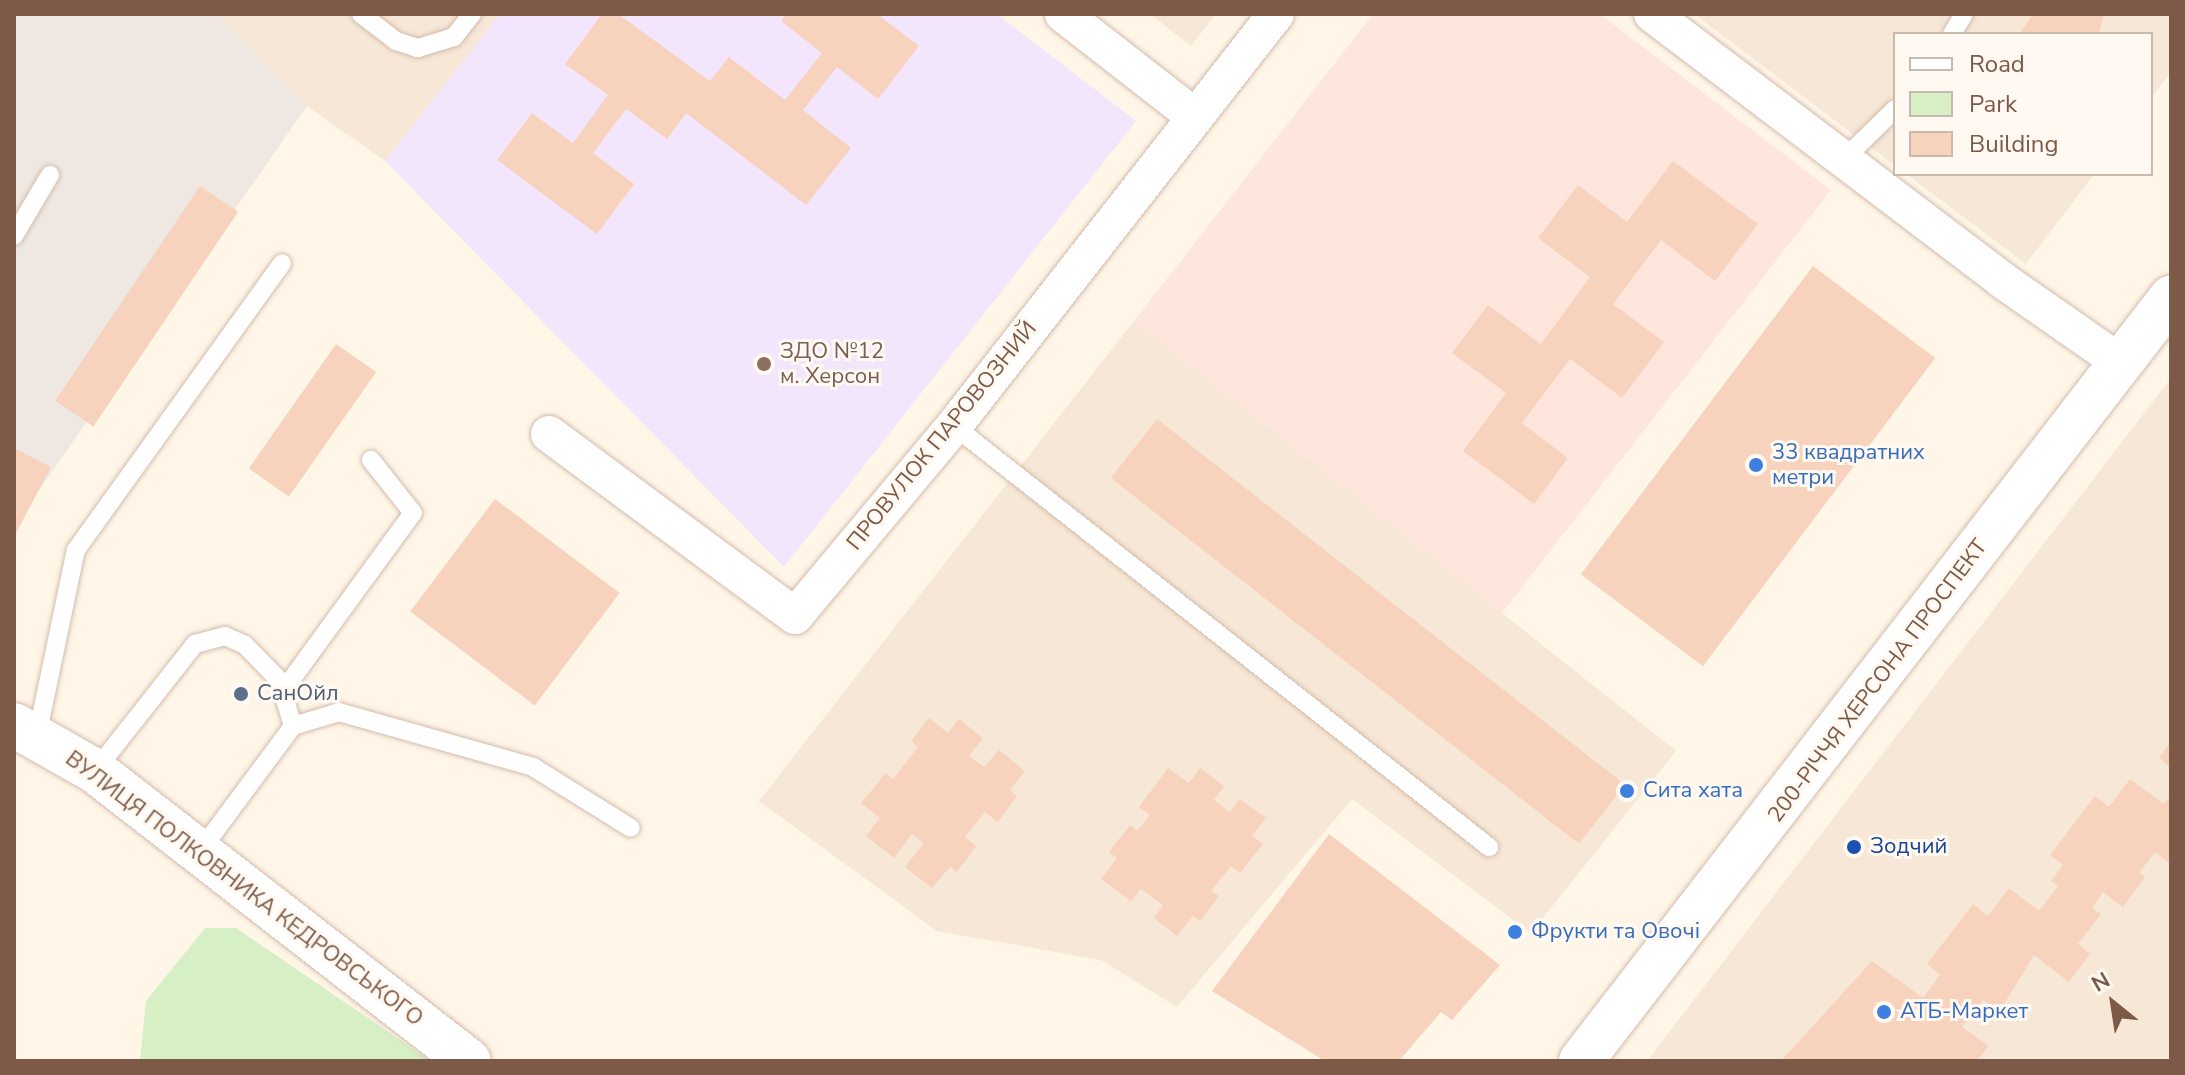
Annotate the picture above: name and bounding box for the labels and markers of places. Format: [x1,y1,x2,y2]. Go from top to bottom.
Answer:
place label: ЗДО №12 м. Херсон [780,338,884,390]
marker: ЗДО №12 м. Херсон [755,355,773,373]
place label: 33 квадратних метри [1772,439,1925,490]
marker: 33 квадратних метри [1747,456,1765,474]
place label: СанОйл [257,681,339,707]
marker: СанОйл [232,685,250,703]
place label: Сита хата [1643,778,1743,804]
marker: Сита хата [1618,782,1636,800]
place label: Зодчий [1870,834,1947,860]
marker: Зодчий [1845,838,1863,856]
place label: Фрукти та Овочі [1531,919,1700,945]
marker: Фрукти та Овочі [1506,923,1524,941]
place label: АТБ-Маркет [1900,999,2028,1025]
marker: АТБ-Маркет [1875,1003,1893,1021]

